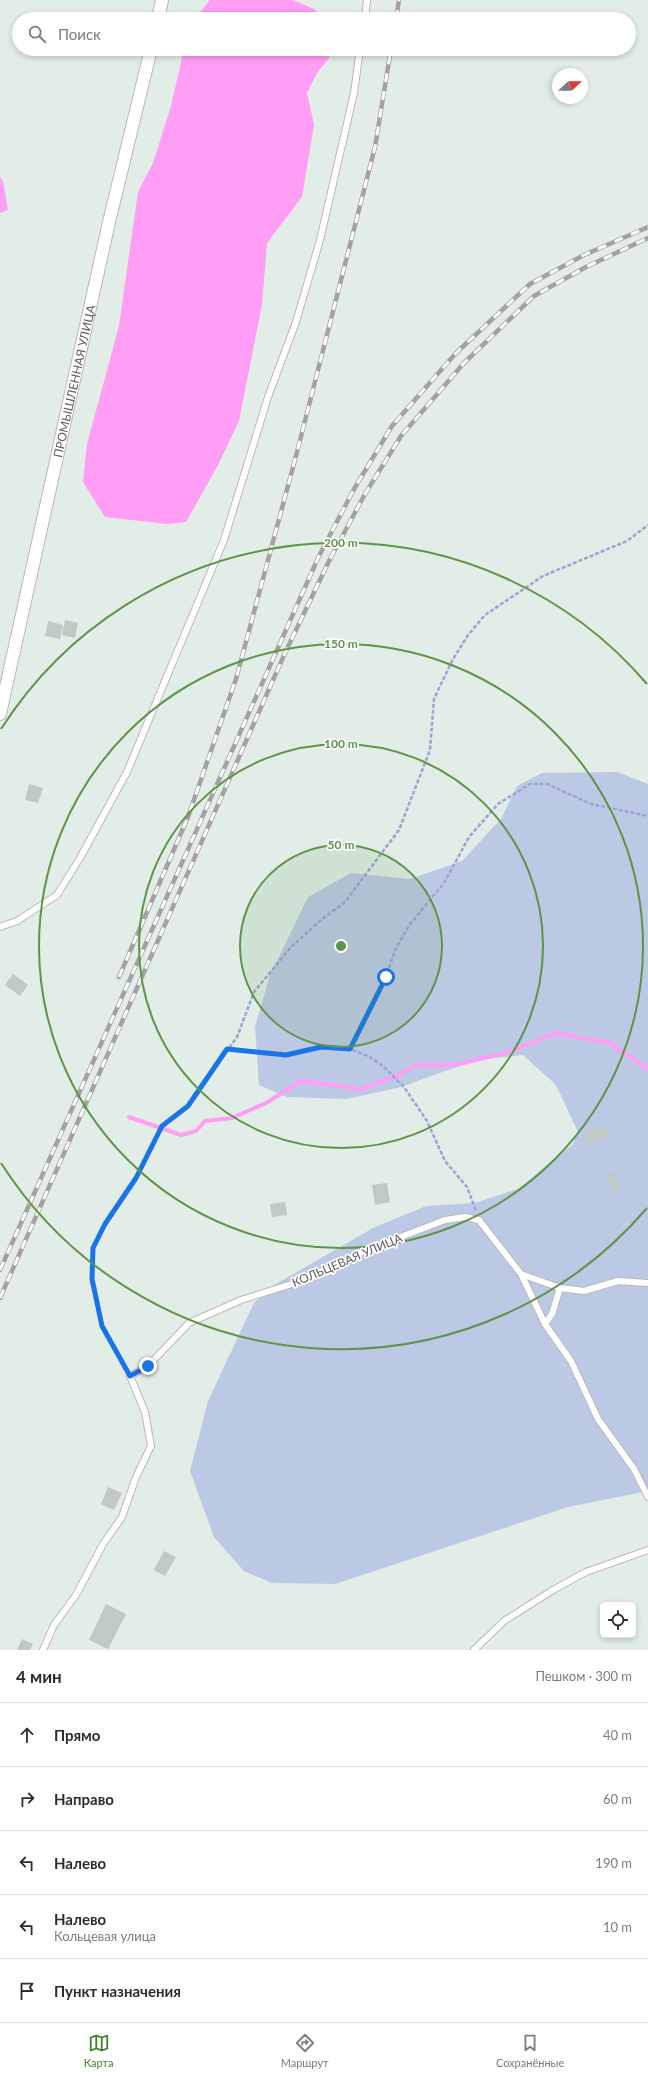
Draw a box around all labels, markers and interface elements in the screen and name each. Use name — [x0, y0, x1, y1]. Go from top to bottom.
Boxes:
search box — [12, 12, 636, 56]
icon: search — [26, 23, 48, 45]
text: Поиск — [58, 25, 101, 43]
north arrow — [552, 68, 588, 104]
street label: ПРОМЫШЛЕННАЯ УЛИЦА — [50, 302, 98, 459]
text: 200 m — [324, 535, 358, 550]
text: 150 m — [324, 636, 358, 651]
text: 100 m — [324, 736, 358, 751]
text: 50 m — [328, 837, 354, 852]
centre of rings — [334, 939, 348, 953]
route start — [377, 968, 395, 986]
street label: КОЛЬЦЕВАЯ УЛИЦА — [290, 1230, 405, 1290]
route end — [139, 1357, 157, 1375]
map controls — [600, 1602, 636, 1638]
button: locate — [600, 1602, 636, 1638]
text: 4 мин — [16, 1666, 62, 1687]
text: Пешком · 300 m — [535, 1668, 632, 1684]
icon: ahead — [16, 1724, 38, 1746]
text: Прямо — [54, 1726, 100, 1744]
text: 40 m — [603, 1727, 632, 1743]
icon: right — [16, 1788, 38, 1810]
text: Направо — [54, 1790, 114, 1808]
text: 60 m — [603, 1791, 632, 1807]
icon: left — [16, 1852, 38, 1874]
text: Налево — [54, 1854, 106, 1872]
text: 190 m — [595, 1855, 632, 1871]
text: Налево — [54, 1910, 106, 1928]
icon: left — [16, 1916, 38, 1938]
text: 10 m — [603, 1919, 632, 1935]
text: Кольцевая улица — [54, 1928, 156, 1944]
icon: arrive — [16, 1980, 38, 2002]
text: Пункт назначения — [54, 1982, 181, 2000]
tab: Карта — [84, 2032, 113, 2069]
tab: Маршрут — [281, 2032, 329, 2069]
tab: Сохранённые — [496, 2032, 564, 2069]

